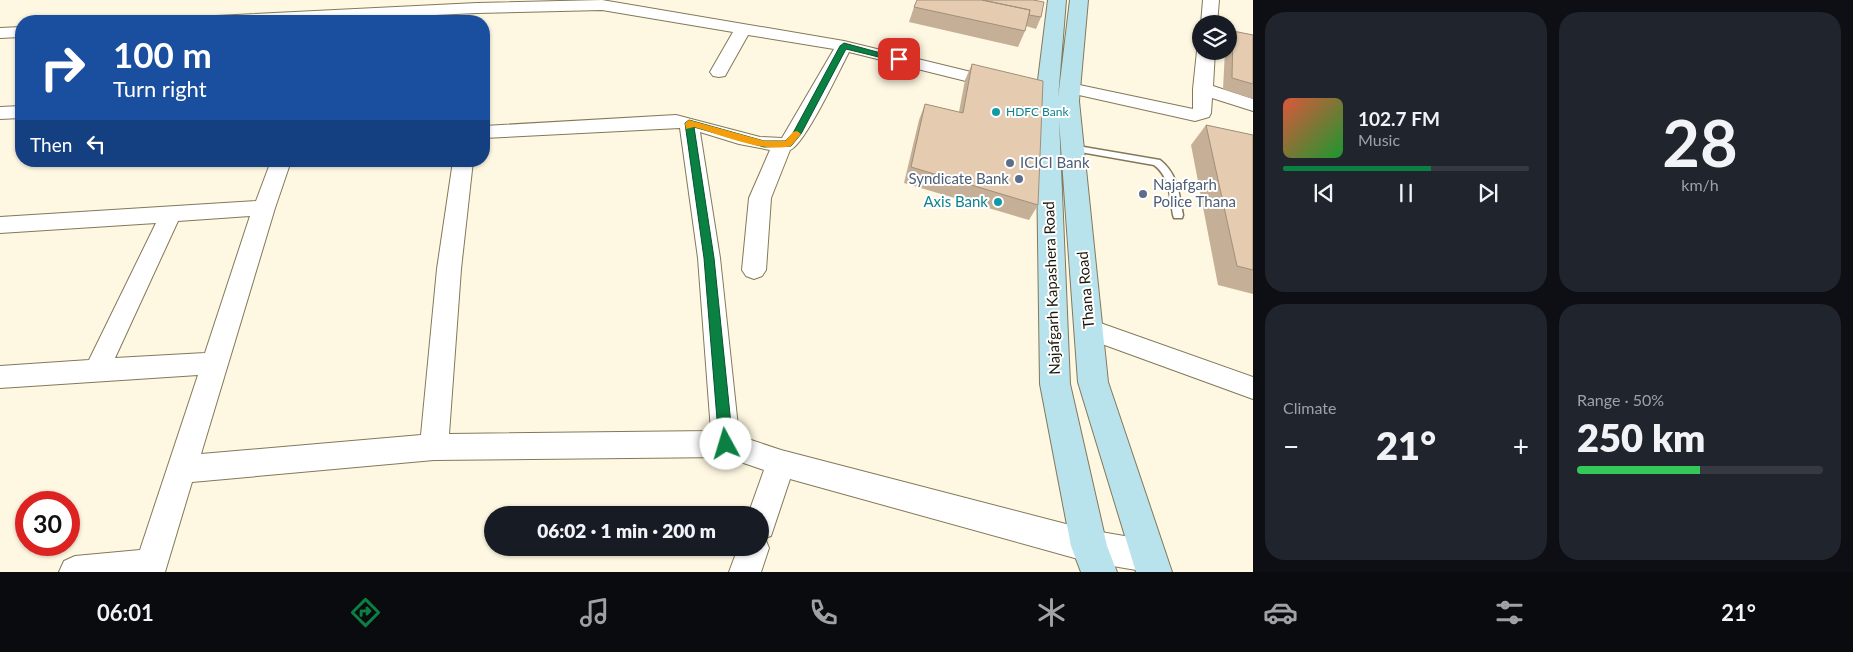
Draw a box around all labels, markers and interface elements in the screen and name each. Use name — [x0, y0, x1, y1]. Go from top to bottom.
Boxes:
map controls — [1192, 15, 1237, 60]
button: layers — [1192, 15, 1237, 60]
text: 100 m — [113, 33, 212, 75]
icon: right — [30, 35, 95, 100]
pin — [878, 38, 920, 80]
icon: arrive — [885, 45, 913, 73]
text: Turn right — [113, 75, 207, 102]
text: 28 — [1662, 103, 1738, 181]
place label: HDFC Bank — [1006, 104, 1069, 119]
marker: HDFC Bank — [990, 106, 1002, 118]
text: 102.7 FM — [1358, 107, 1440, 130]
icon: left — [82, 130, 110, 158]
text: Music — [1358, 130, 1400, 149]
text: Then — [30, 133, 72, 156]
place label: ICICI Bank — [1020, 153, 1090, 171]
marker: ICICI Bank — [1004, 157, 1016, 169]
place label: Syndicate Bank — [909, 169, 1009, 187]
marker: Syndicate Bank — [1013, 173, 1025, 185]
place label: Najafgarh Police Thana — [1153, 175, 1236, 210]
text: km/h — [1681, 175, 1719, 194]
icon: previous — [1310, 179, 1338, 207]
icon: pause — [1392, 179, 1420, 207]
icon: next — [1474, 179, 1502, 207]
marker: Najafgarh Police Thana — [1137, 188, 1149, 200]
place label: Axis Bank — [923, 192, 988, 210]
marker: Axis Bank — [992, 196, 1004, 208]
street label: Najafgarh Kapashera Road — [1039, 201, 1063, 375]
street label: Thana Road — [1073, 251, 1097, 329]
text: Range · 50% — [1577, 390, 1664, 409]
text: Climate — [1283, 398, 1336, 417]
text: 250 km — [1577, 414, 1705, 460]
position arrow — [699, 417, 751, 469]
text: 21° — [1376, 422, 1436, 468]
text: − — [1283, 429, 1299, 463]
text: + — [1513, 429, 1529, 463]
speed limit sign: 30 — [15, 491, 80, 556]
text: 06:02 · 1 min · 200 m — [537, 519, 716, 542]
icon: directions — [348, 595, 383, 630]
icon: music — [577, 595, 612, 630]
icon: phone — [806, 595, 841, 630]
icon: climate — [1034, 595, 1069, 630]
icon: car — [1263, 595, 1298, 630]
icon: filters — [1492, 595, 1527, 630]
text: 06:01 — [97, 599, 154, 626]
text: 21° — [1721, 599, 1756, 626]

